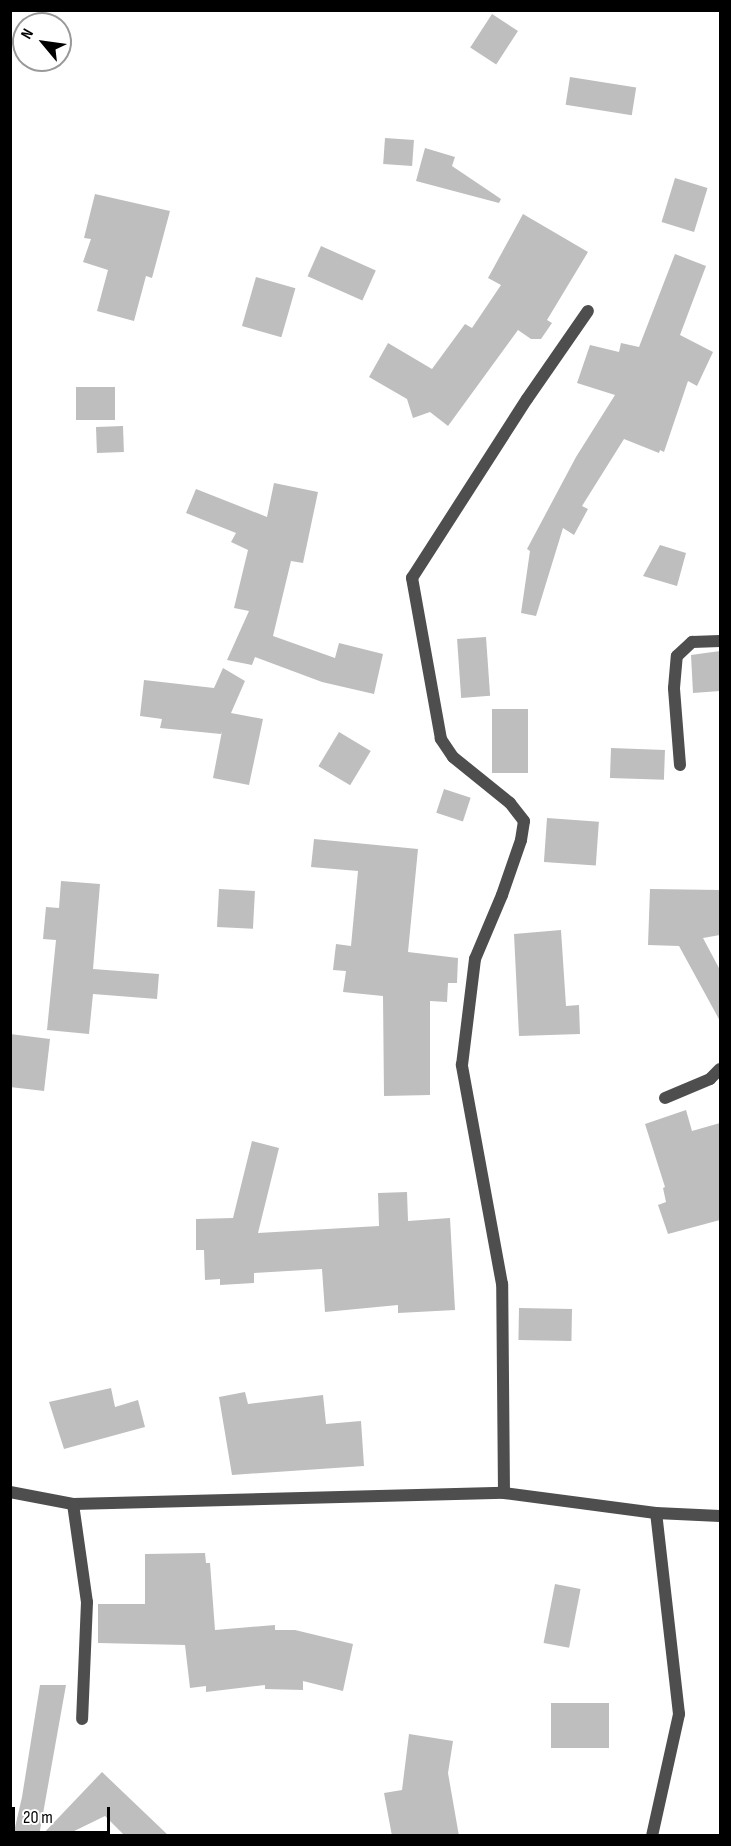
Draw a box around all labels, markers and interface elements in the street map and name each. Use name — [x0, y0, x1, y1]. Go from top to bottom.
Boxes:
north arrow — [12, 12, 72, 72]
text: N — [17, 26, 38, 42]
scale bar — [15, 1795, 112, 1833]
text: 20 m — [23, 1807, 53, 1828]

